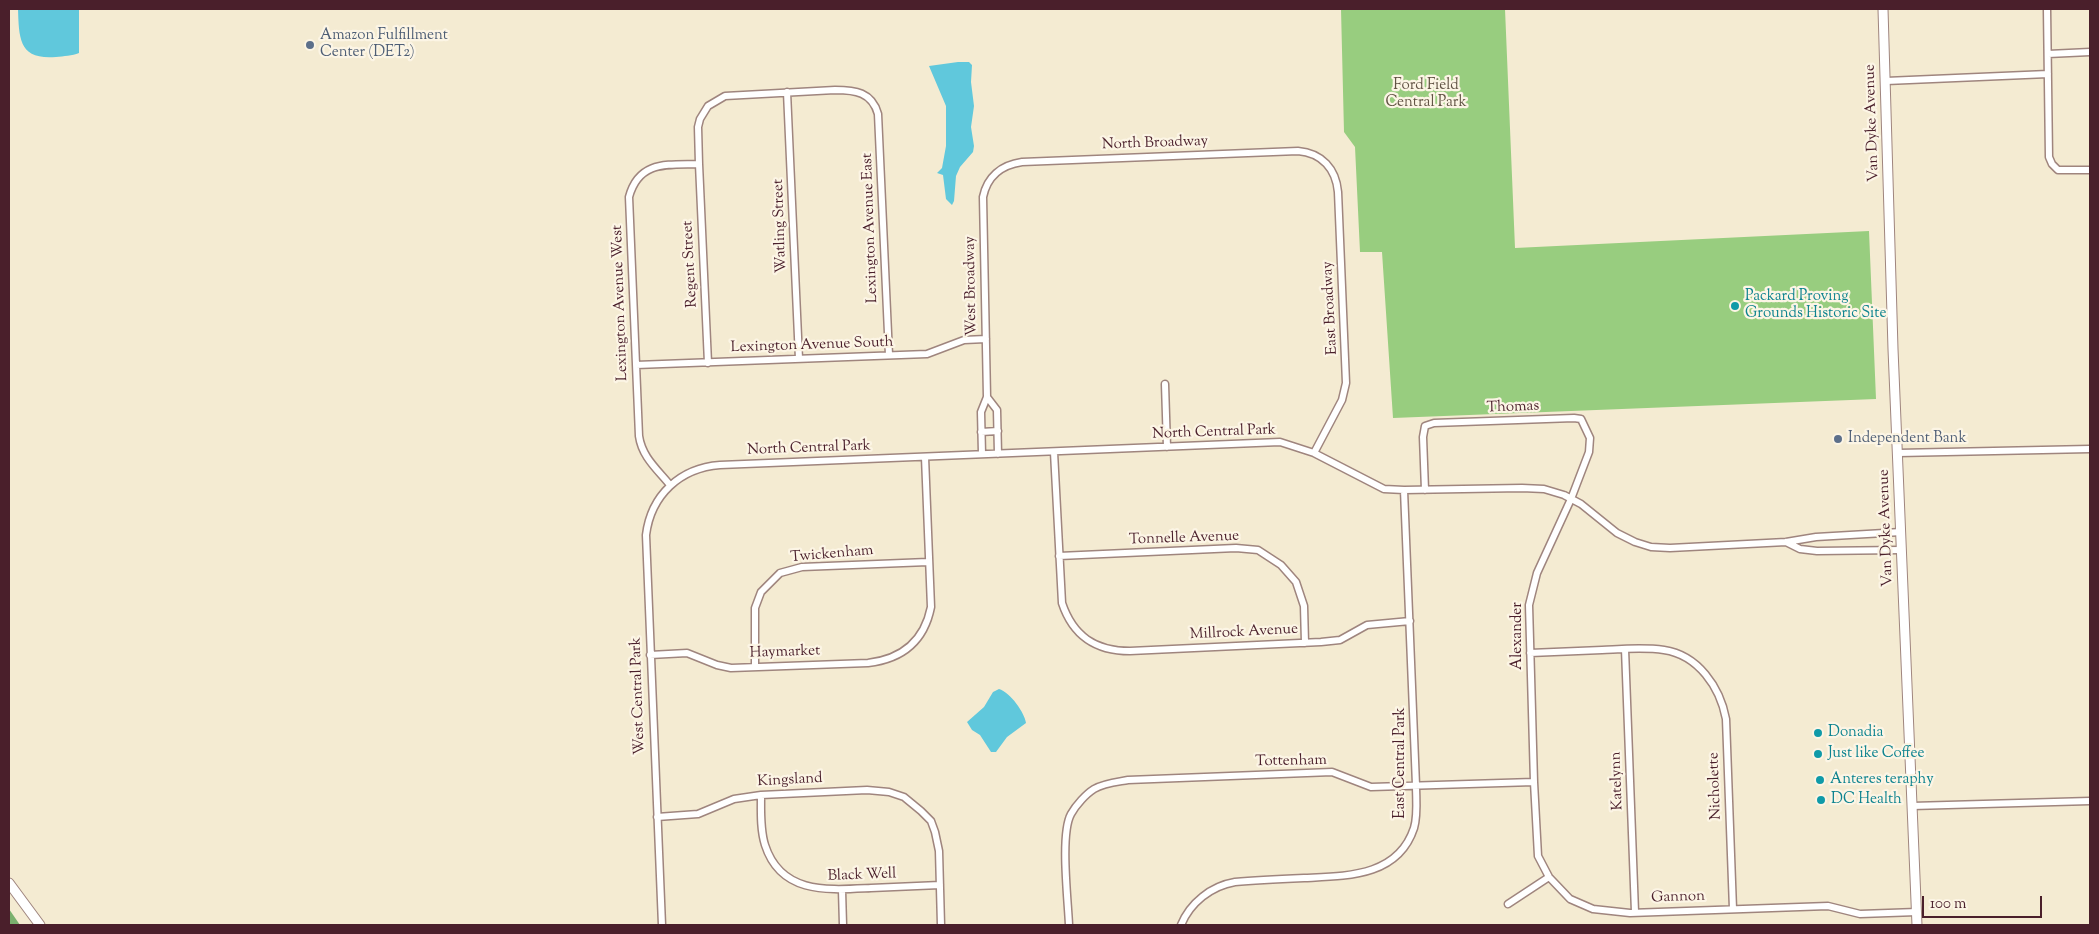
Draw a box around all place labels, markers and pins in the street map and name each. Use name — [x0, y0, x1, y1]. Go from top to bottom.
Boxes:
place label: Amazon Fulfillment Center (DET2) — [320, 27, 448, 62]
marker: Amazon Fulfillment Center (DET2) — [304, 39, 316, 51]
place label: Packard Proving Grounds Historic Site — [1745, 288, 1886, 323]
marker: Packard Proving Grounds Historic Site — [1729, 300, 1741, 312]
place label: Independent Bank — [1848, 430, 1967, 448]
marker: Independent Bank — [1832, 433, 1844, 445]
place label: Donadia — [1828, 724, 1883, 742]
marker: Donadia — [1812, 727, 1824, 739]
place label: Just like Coffee — [1828, 745, 1924, 763]
marker: Just like Coffee — [1812, 748, 1824, 760]
place label: Anteres teraphy — [1830, 771, 1934, 789]
marker: Anteres teraphy — [1814, 774, 1826, 786]
place label: DC Health — [1831, 791, 1902, 809]
marker: DC Health — [1815, 794, 1827, 806]

